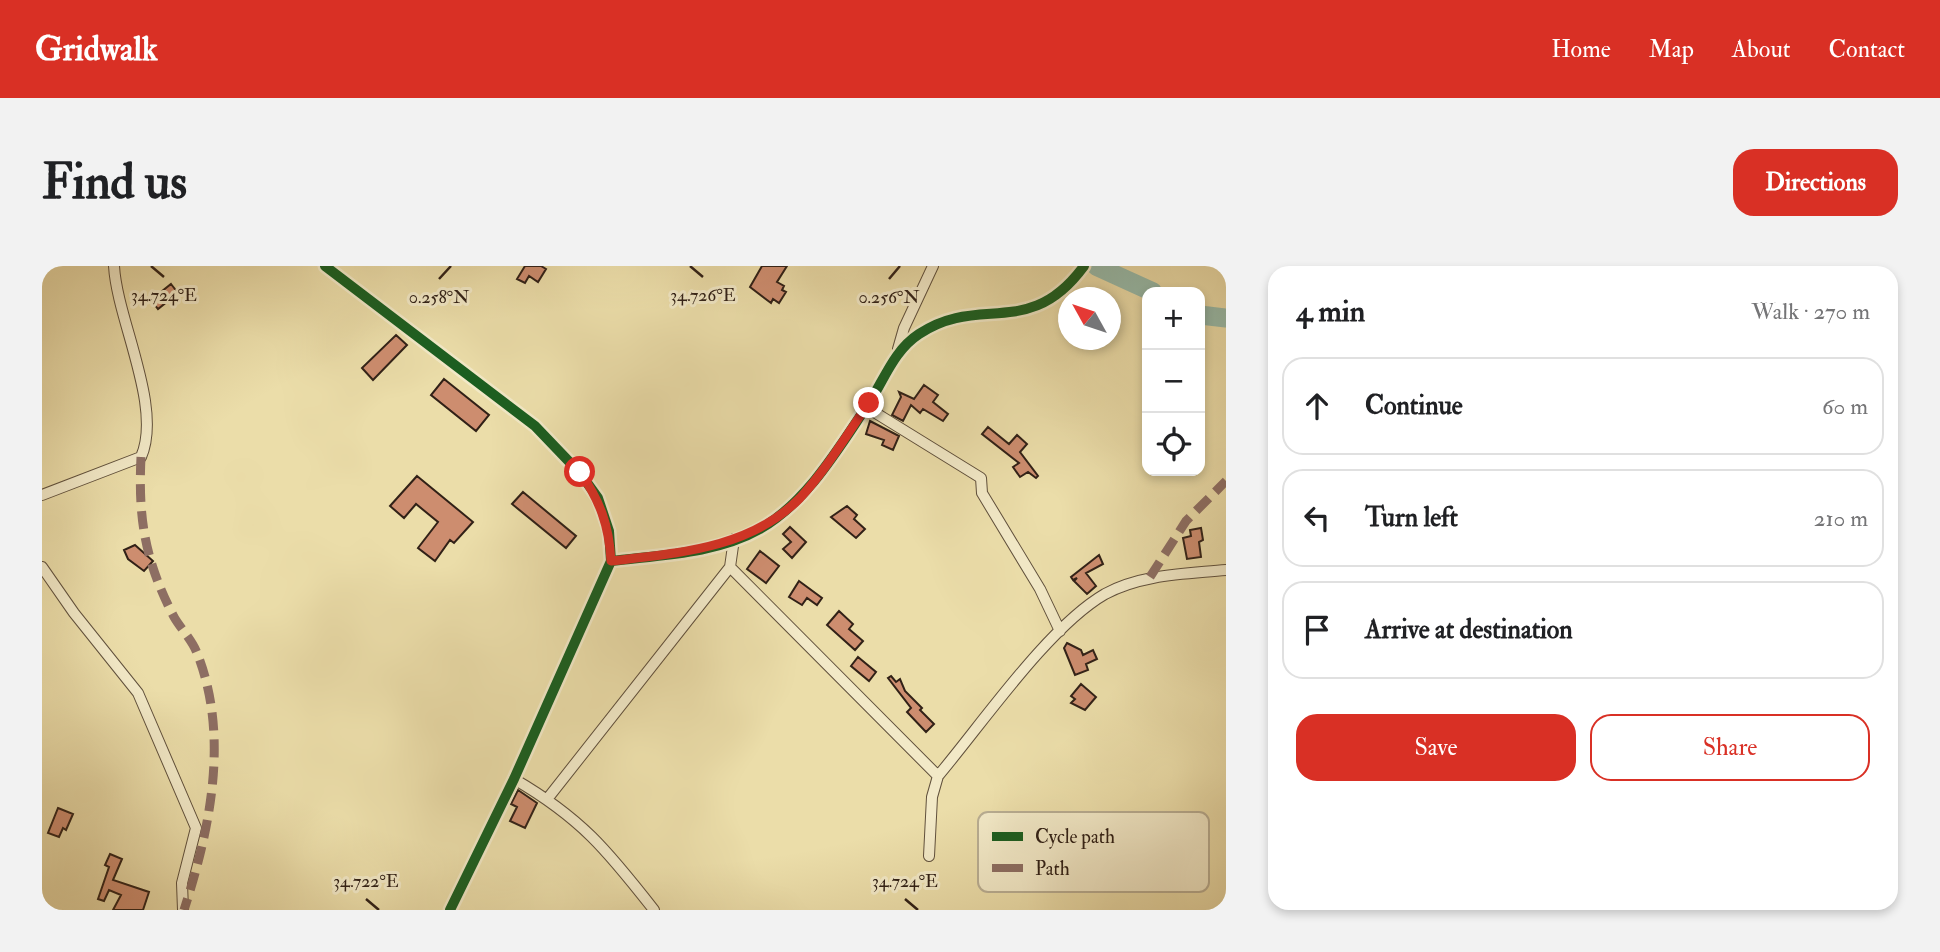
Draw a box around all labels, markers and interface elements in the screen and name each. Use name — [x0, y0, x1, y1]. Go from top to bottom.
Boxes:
text: Gridwalk — [35, 29, 158, 70]
text: Home — [1551, 34, 1611, 65]
text: Map — [1649, 34, 1694, 65]
text: About — [1732, 34, 1791, 65]
text: Contact — [1829, 34, 1905, 65]
button: Directions — [1733, 149, 1898, 216]
text: Find us — [42, 152, 187, 213]
text: 34.724°E — [131, 284, 197, 307]
text: 34.726°E — [670, 284, 736, 307]
text: 0.258°N — [409, 286, 469, 309]
text: 0.256°N — [858, 286, 920, 309]
north arrow — [1058, 287, 1121, 350]
map controls — [1142, 287, 1205, 476]
button: + — [1142, 287, 1205, 350]
text: 4 min — [1296, 293, 1365, 330]
text: Walk · 270 m — [1751, 297, 1870, 326]
button: − — [1142, 350, 1205, 413]
route end — [853, 387, 884, 418]
icon: ahead — [1298, 387, 1336, 425]
text: Continue — [1365, 390, 1463, 422]
text: 60 m — [1822, 392, 1868, 421]
button: locate — [1142, 413, 1205, 476]
route start — [564, 456, 595, 487]
icon: left — [1298, 499, 1336, 537]
text: Turn left — [1365, 502, 1458, 534]
text: 210 m — [1814, 504, 1868, 533]
icon: arrive — [1298, 611, 1336, 649]
text: Arrive at destination — [1365, 614, 1573, 646]
button: Save — [1296, 714, 1576, 781]
button: Share — [1590, 714, 1870, 781]
legend — [978, 812, 1209, 892]
text: Cycle path — [1035, 825, 1115, 850]
text: Path — [1035, 857, 1070, 881]
text: 34.722°E — [333, 870, 399, 893]
text: 34.724°E — [872, 870, 938, 893]

